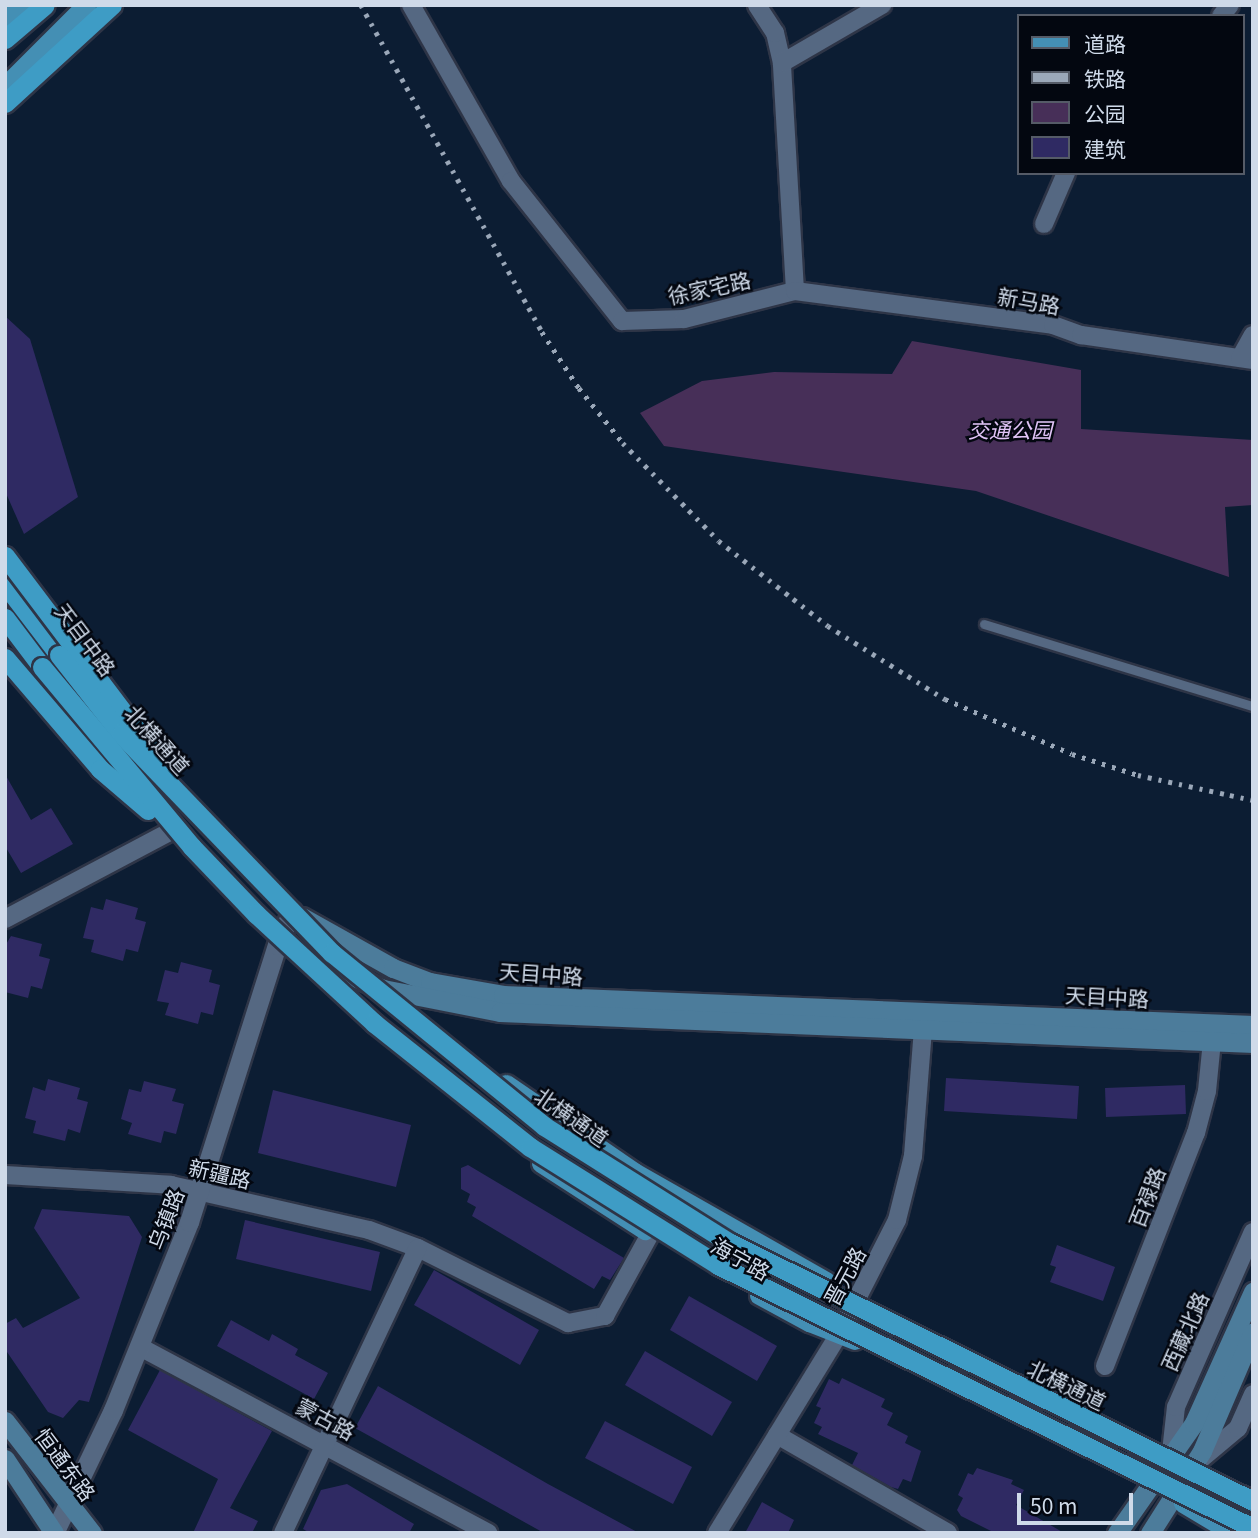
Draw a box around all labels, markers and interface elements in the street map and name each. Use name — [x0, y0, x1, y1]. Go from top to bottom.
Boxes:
legend — [1016, 14, 1244, 175]
text: 道路 — [1084, 28, 1126, 58]
text: 铁路 — [1084, 63, 1126, 93]
text: 公园 — [1084, 98, 1126, 128]
text: 建筑 — [1084, 133, 1126, 163]
street label: 徐家宅路 — [665, 266, 753, 308]
street label: 新马路 — [996, 282, 1062, 318]
park label: 交通公园 — [968, 416, 1052, 442]
street label: 天目中路 — [51, 598, 121, 680]
street label: 北横通道 — [121, 699, 195, 779]
street label: 天目中路 — [498, 958, 584, 988]
street label: 天目中路 — [1064, 981, 1150, 1011]
street label: 北横通道 — [530, 1082, 614, 1150]
street label: 新疆路 — [186, 1154, 254, 1192]
street label: 百禄路 — [1123, 1163, 1169, 1231]
street label: 乌镇路 — [142, 1185, 188, 1253]
street label: 海宁路 — [707, 1232, 775, 1284]
street label: 晋元路 — [818, 1242, 870, 1310]
street label: 西藏北路 — [1155, 1288, 1213, 1374]
street label: 北横通道 — [1024, 1354, 1110, 1414]
street label: 蒙古路 — [292, 1392, 360, 1444]
street label: 恒通东路 — [31, 1423, 101, 1505]
scale bar — [1020, 1478, 1136, 1522]
text: 50 m — [1030, 1490, 1077, 1520]

